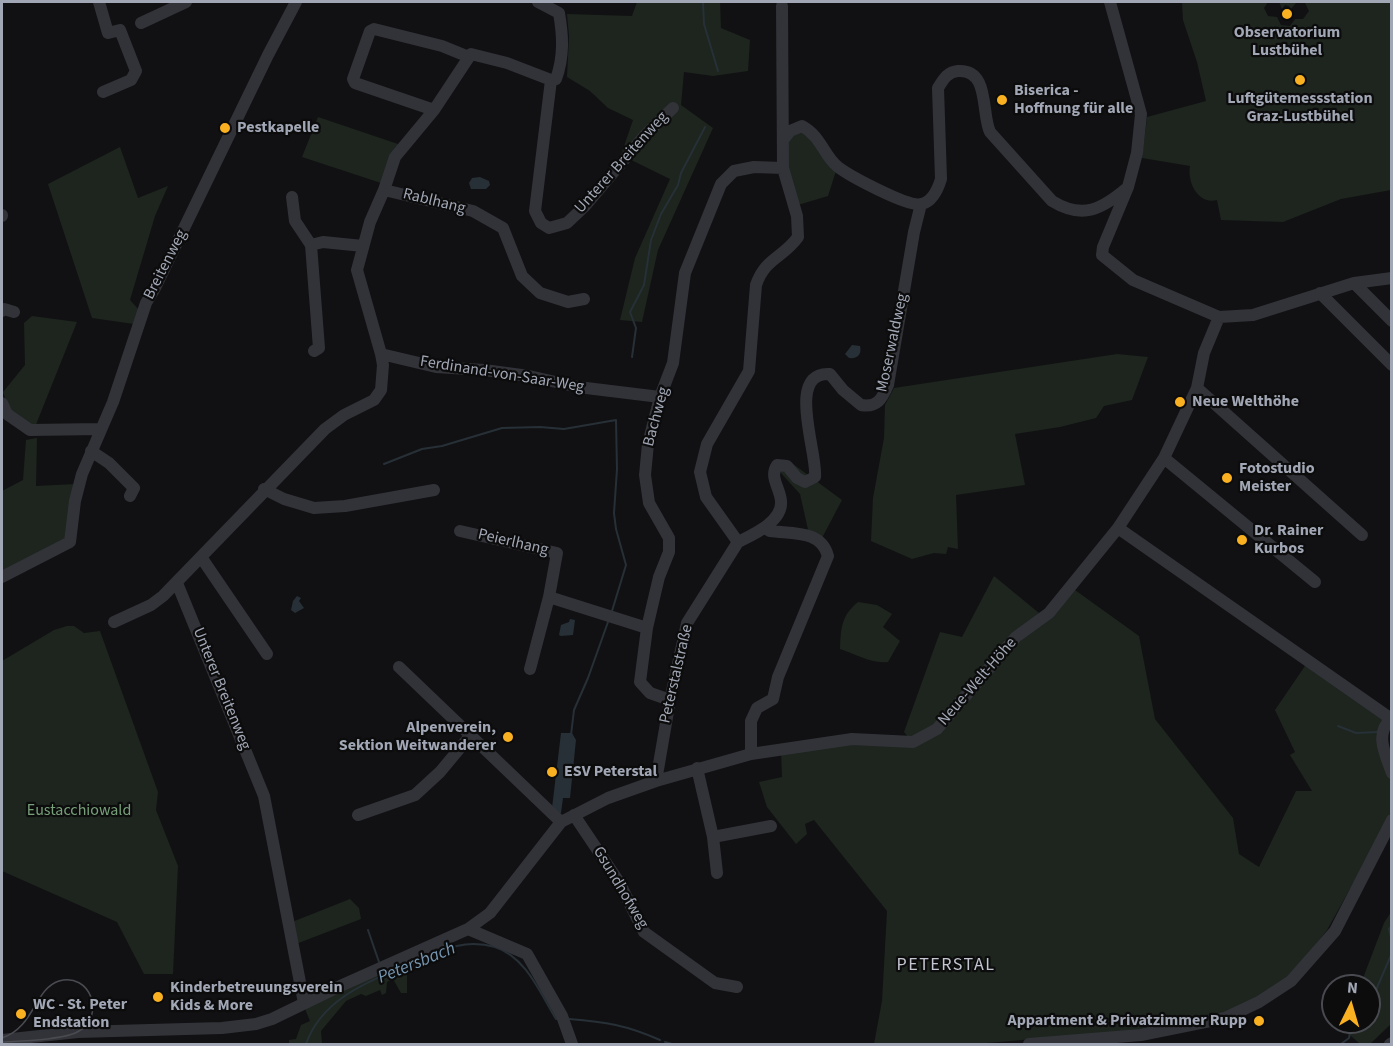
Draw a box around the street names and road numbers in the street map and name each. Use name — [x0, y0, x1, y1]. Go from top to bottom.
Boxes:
street label: Unterer Breitenweg — [571, 108, 673, 218]
street label: Rablhang — [401, 185, 467, 219]
street label: Breitenweg — [140, 227, 192, 303]
street label: Moserwaldweg — [873, 292, 913, 394]
street label: Ferdinand-von-Saar-Weg — [419, 353, 585, 397]
street label: Bachweg — [640, 385, 674, 449]
street label: Peierlhang — [476, 526, 550, 560]
street label: Peterstalstraße — [656, 623, 698, 725]
street label: Unterer Breitenweg — [188, 625, 254, 753]
street label: Neue-Welt-Höhe — [935, 634, 1021, 730]
street label: Gsundhofweg — [588, 844, 652, 932]

